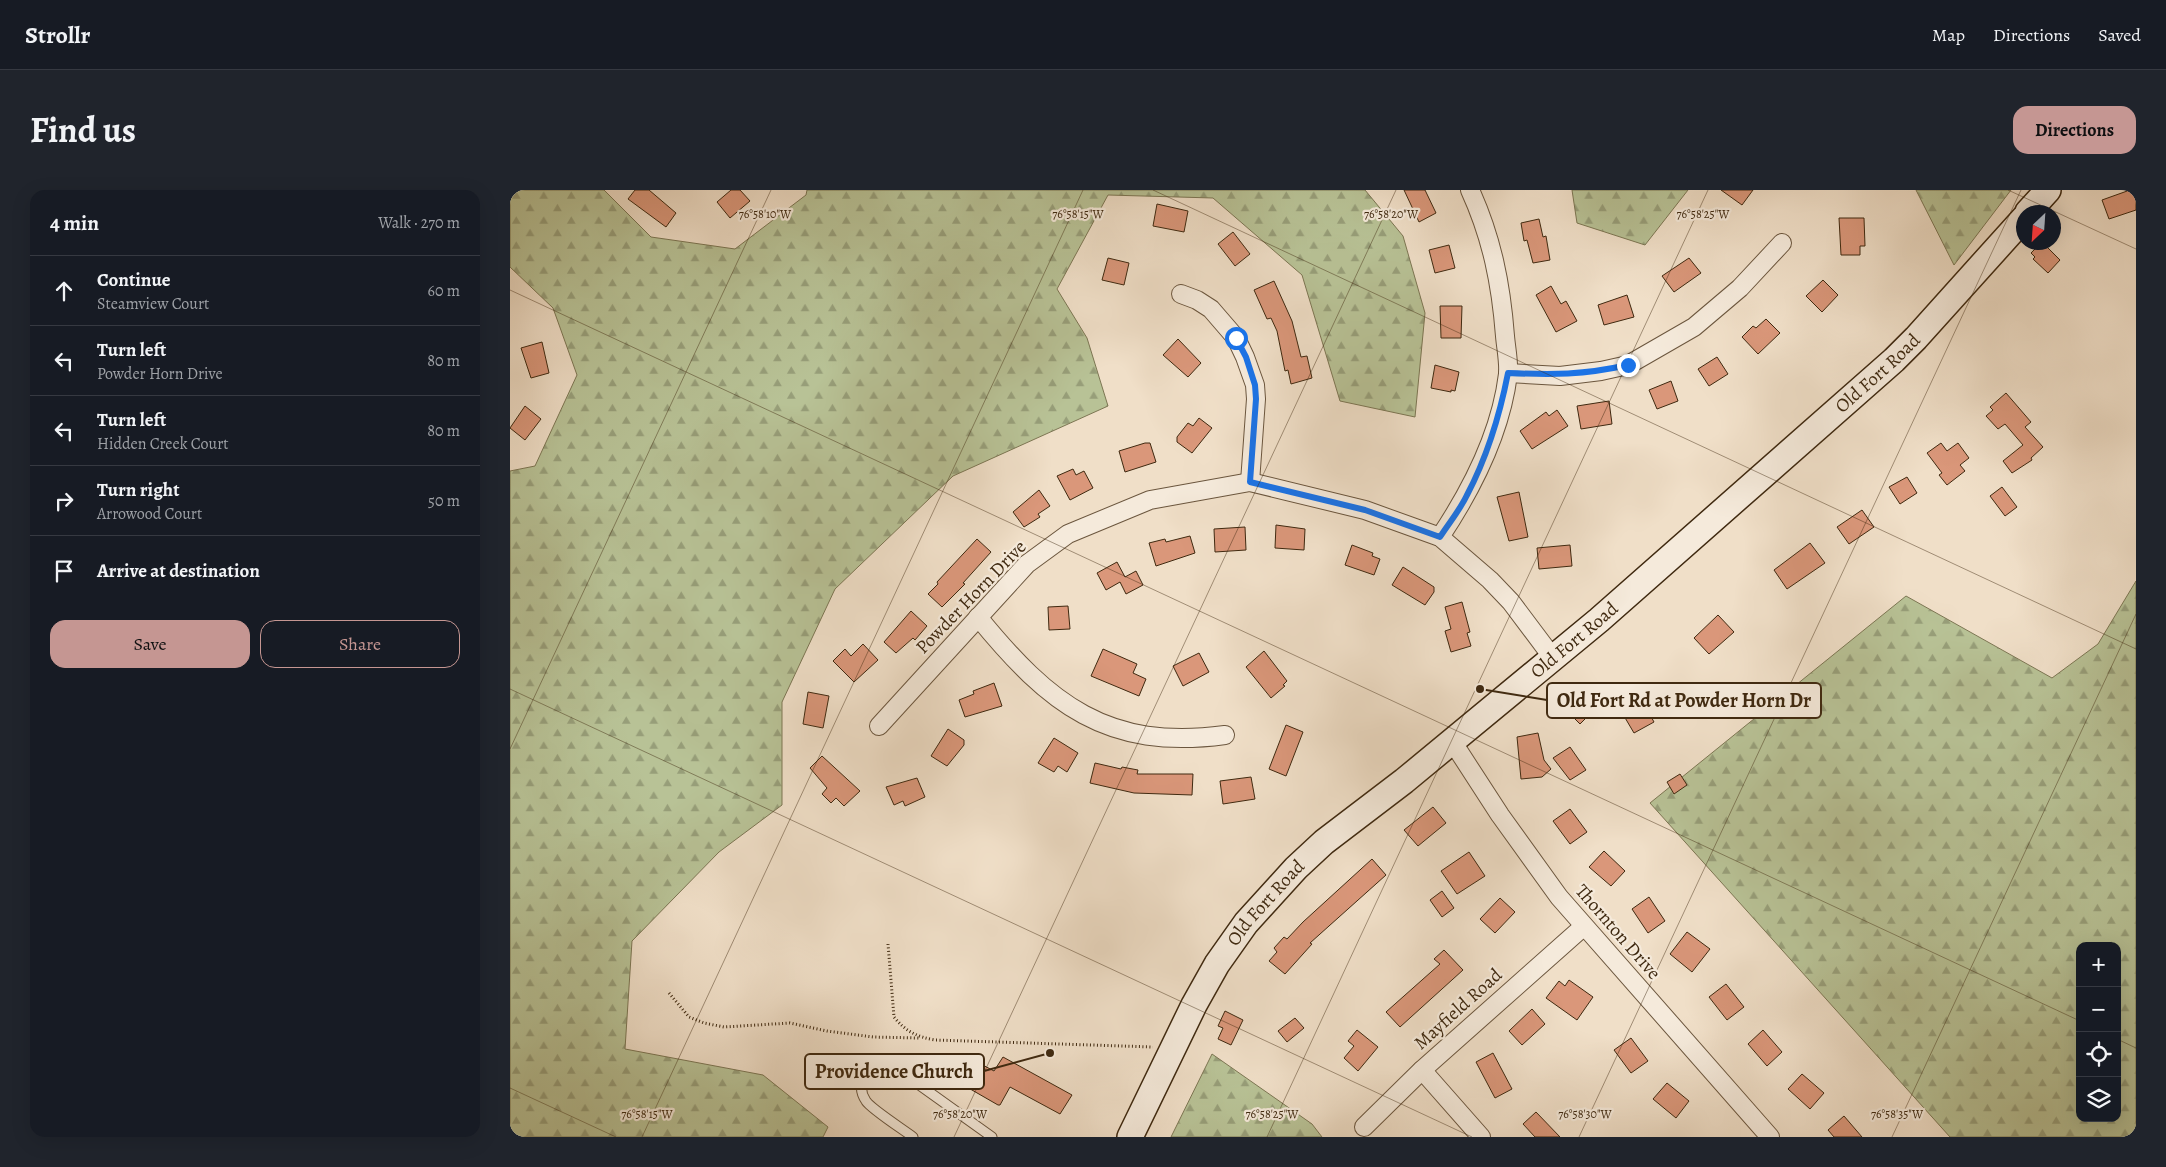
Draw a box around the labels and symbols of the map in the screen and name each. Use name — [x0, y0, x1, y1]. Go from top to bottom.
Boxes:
north arrow — [2016, 205, 2061, 250]
text: 76°58'10"W — [739, 206, 792, 222]
text: 76°58'15"W — [1052, 206, 1104, 222]
text: 76°58'20"W — [1364, 206, 1419, 222]
text: 76°58'25"W — [1677, 206, 1730, 222]
route start — [1225, 327, 1248, 350]
street label: Old Fort Road — [1829, 327, 1927, 419]
route end — [1617, 354, 1640, 377]
street label: Powder Horn Drive — [910, 534, 1032, 660]
street label: Old Fort Road — [1525, 595, 1624, 684]
callout: Old Fort Rd at Powder Horn Dr — [1547, 683, 1821, 718]
text: Old Fort Rd at Powder Horn Dr — [1557, 687, 1811, 714]
street label: Old Fort Road — [1221, 853, 1311, 951]
street label: Thornton Drive — [1569, 879, 1667, 985]
street label: Mayfield Road — [1408, 962, 1508, 1056]
callout: Providence Church — [805, 1054, 984, 1089]
text: Providence Church — [815, 1058, 973, 1085]
text: 76°58'15"W — [621, 1106, 673, 1122]
text: 76°58'20"W — [933, 1106, 988, 1122]
text: 76°58'25"W — [1246, 1106, 1299, 1122]
text: 76°58'30"W — [1558, 1106, 1613, 1122]
text: 76°58'35"W — [1871, 1106, 1924, 1122]

